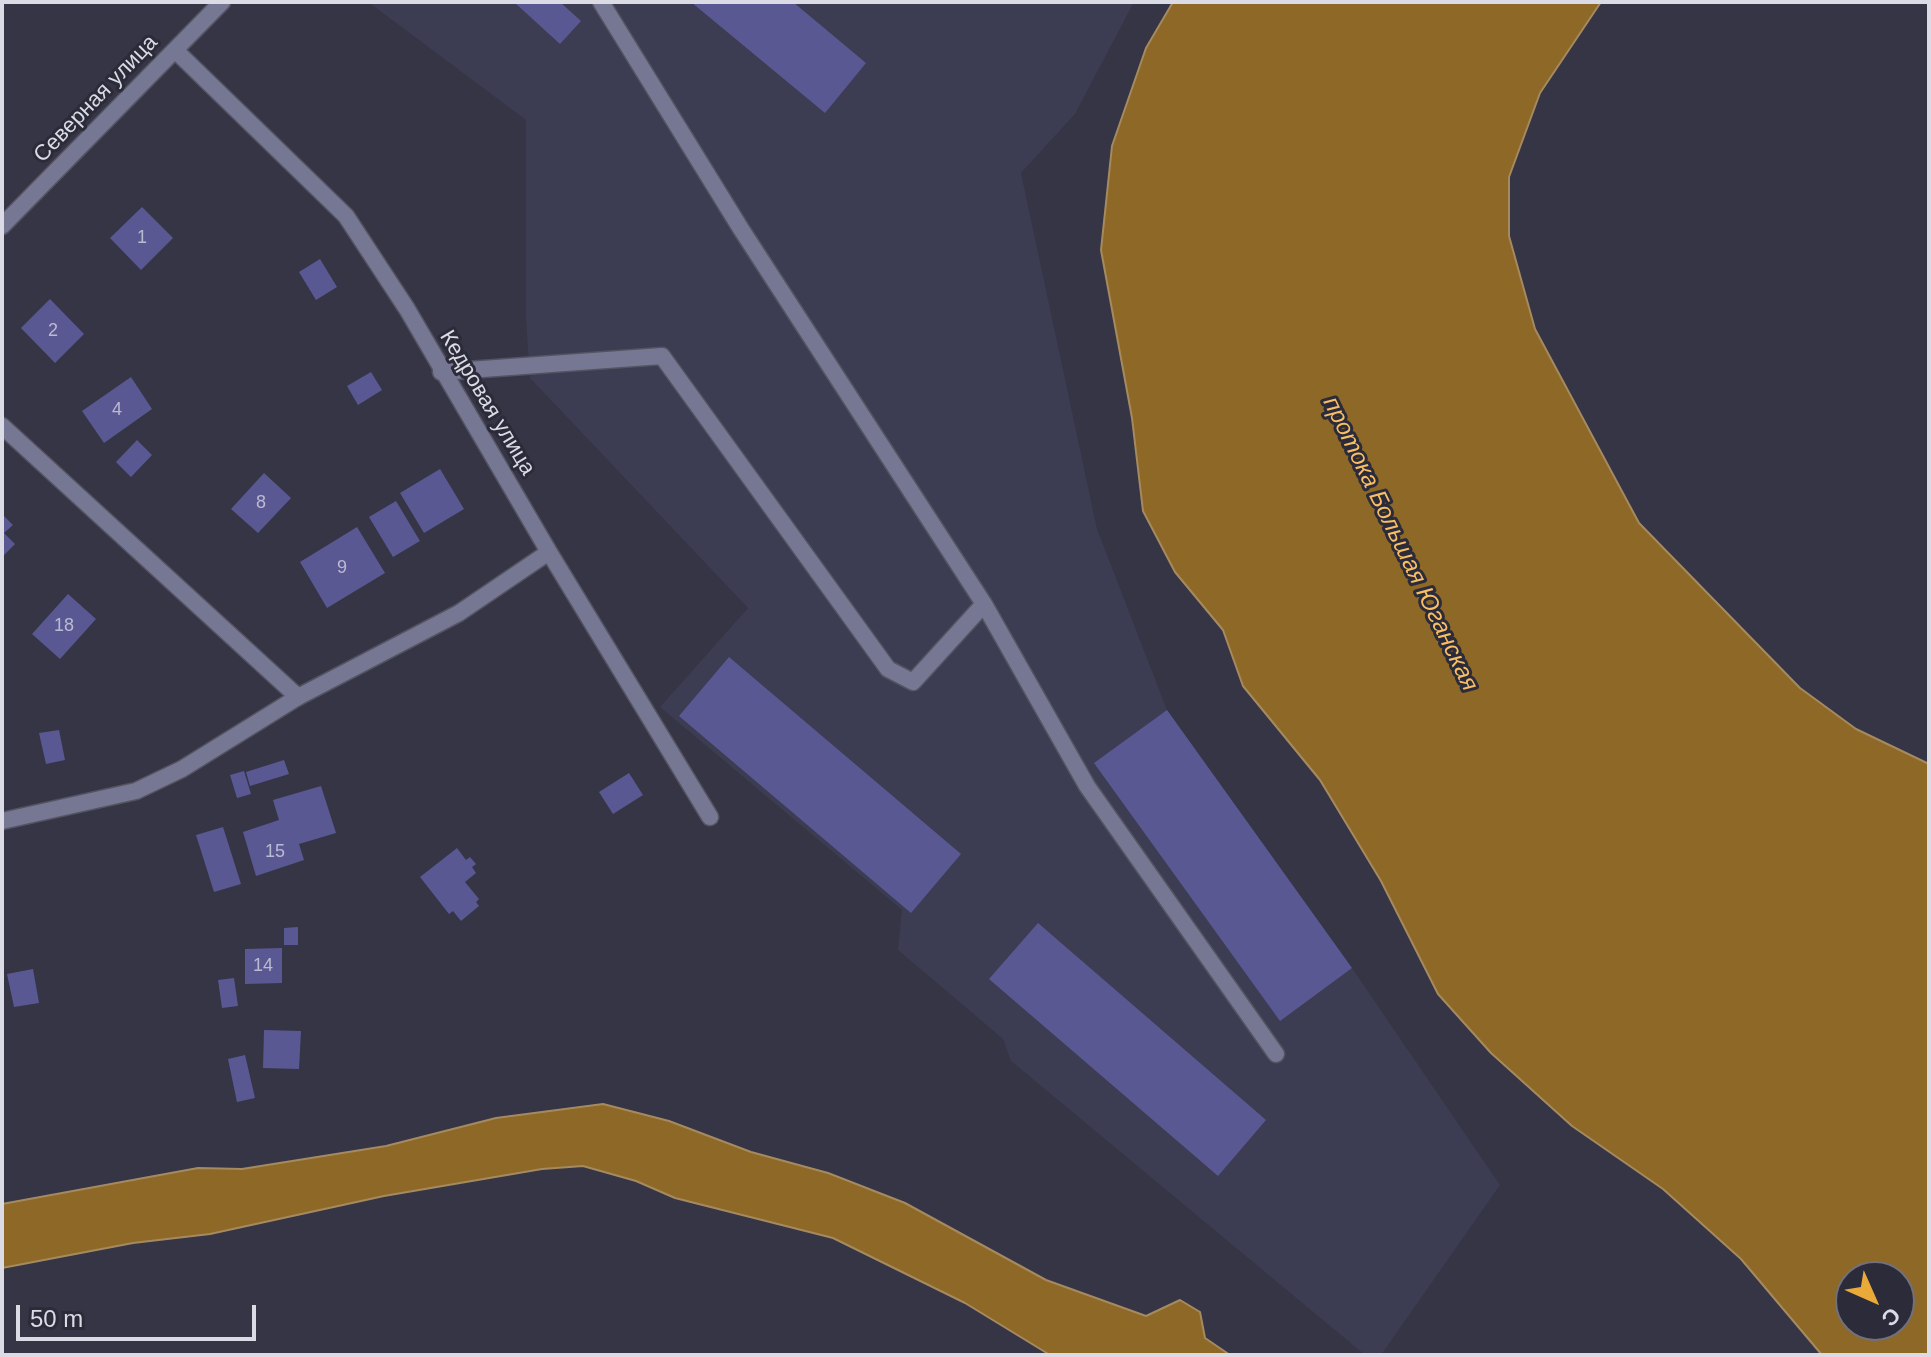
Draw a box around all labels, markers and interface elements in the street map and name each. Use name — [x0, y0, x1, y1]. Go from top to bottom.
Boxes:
street label: Северная улица — [29, 30, 163, 168]
house number: 1 — [137, 227, 147, 249]
house number: 2 — [48, 320, 58, 342]
street label: Кедровая улица — [433, 326, 541, 480]
water label: протока Большая Юганская — [1316, 392, 1484, 696]
house number: 4 — [112, 399, 122, 421]
house number: 8 — [256, 492, 266, 514]
house number: 9 — [337, 557, 347, 579]
house number: 18 — [54, 615, 74, 637]
house number: 15 — [265, 841, 285, 863]
house number: 14 — [253, 955, 273, 977]
north arrow — [1835, 1261, 1915, 1341]
scale bar — [20, 1289, 260, 1339]
text: С — [1876, 1302, 1905, 1331]
text: 50 m — [30, 1305, 83, 1332]

